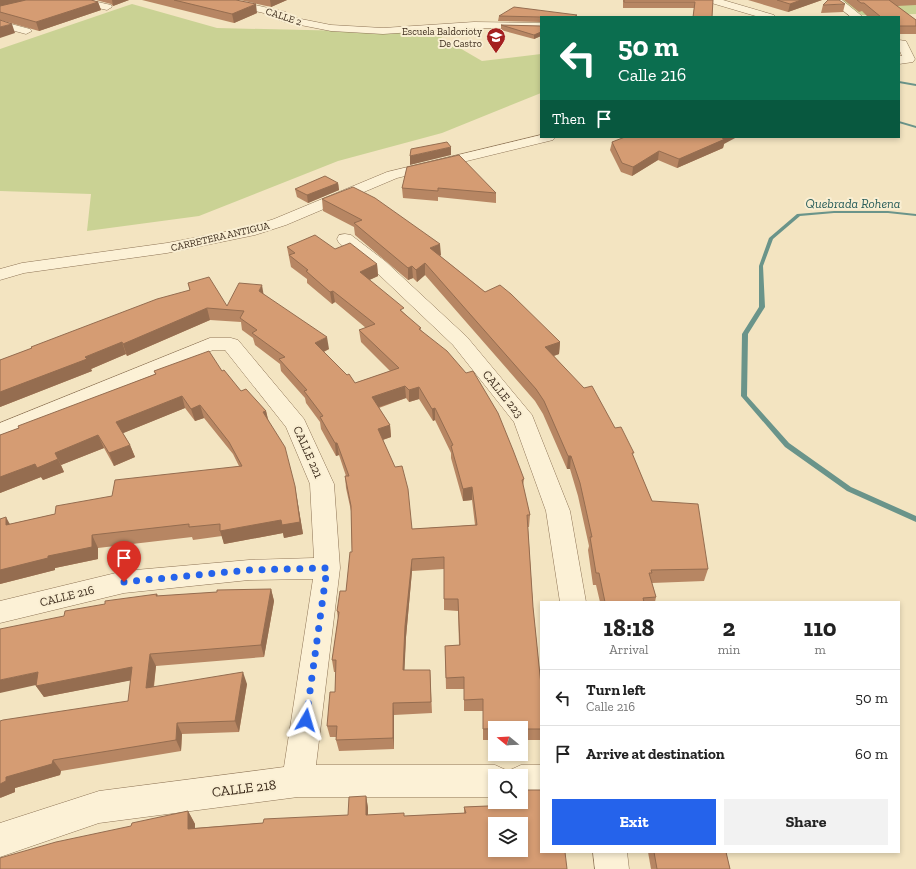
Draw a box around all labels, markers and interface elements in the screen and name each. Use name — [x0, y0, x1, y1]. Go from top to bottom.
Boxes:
street label: CALLE 2 — [264, 6, 303, 28]
place label: Escuela Baldorioty De Castro — [402, 26, 483, 50]
school or university icon: Escuela Baldorioty De Castro — [485, 26, 507, 54]
text: 50 m — [618, 30, 679, 63]
icon: left — [552, 32, 604, 84]
text: Calle 216 — [618, 64, 686, 86]
icon: arrive — [593, 108, 615, 130]
text: Then — [552, 110, 585, 128]
water label: Quebrada Rohena — [806, 196, 900, 211]
street label: CARRETERA ANTIGUA — [170, 220, 271, 254]
street label: CALLE 223 — [480, 368, 526, 421]
street label: CALLE 221 — [290, 424, 326, 480]
pin — [107, 541, 141, 582]
icon: arrive — [113, 547, 135, 569]
street label: CALLE 216 — [38, 582, 96, 610]
text: 18:18 — [603, 613, 655, 642]
text: 2 — [723, 613, 735, 642]
text: 110 — [803, 613, 837, 642]
text: Arrival — [609, 642, 649, 657]
text: min — [718, 642, 740, 657]
text: m — [814, 642, 826, 657]
text: Turn left — [586, 681, 646, 699]
icon: left — [552, 687, 574, 709]
text: 50 m — [855, 689, 888, 707]
position arrow — [285, 699, 327, 741]
text: Calle 216 — [586, 699, 635, 714]
north arrow — [488, 721, 528, 761]
map controls — [488, 721, 528, 857]
icon: arrive — [552, 743, 574, 765]
text: Arrive at destination — [586, 745, 725, 763]
text: 60 m — [855, 745, 888, 763]
button: search — [488, 769, 528, 809]
street label: CALLE 218 — [211, 776, 277, 801]
button: Exit — [552, 799, 716, 845]
button: Share — [724, 799, 888, 845]
button: layers — [488, 817, 528, 857]

